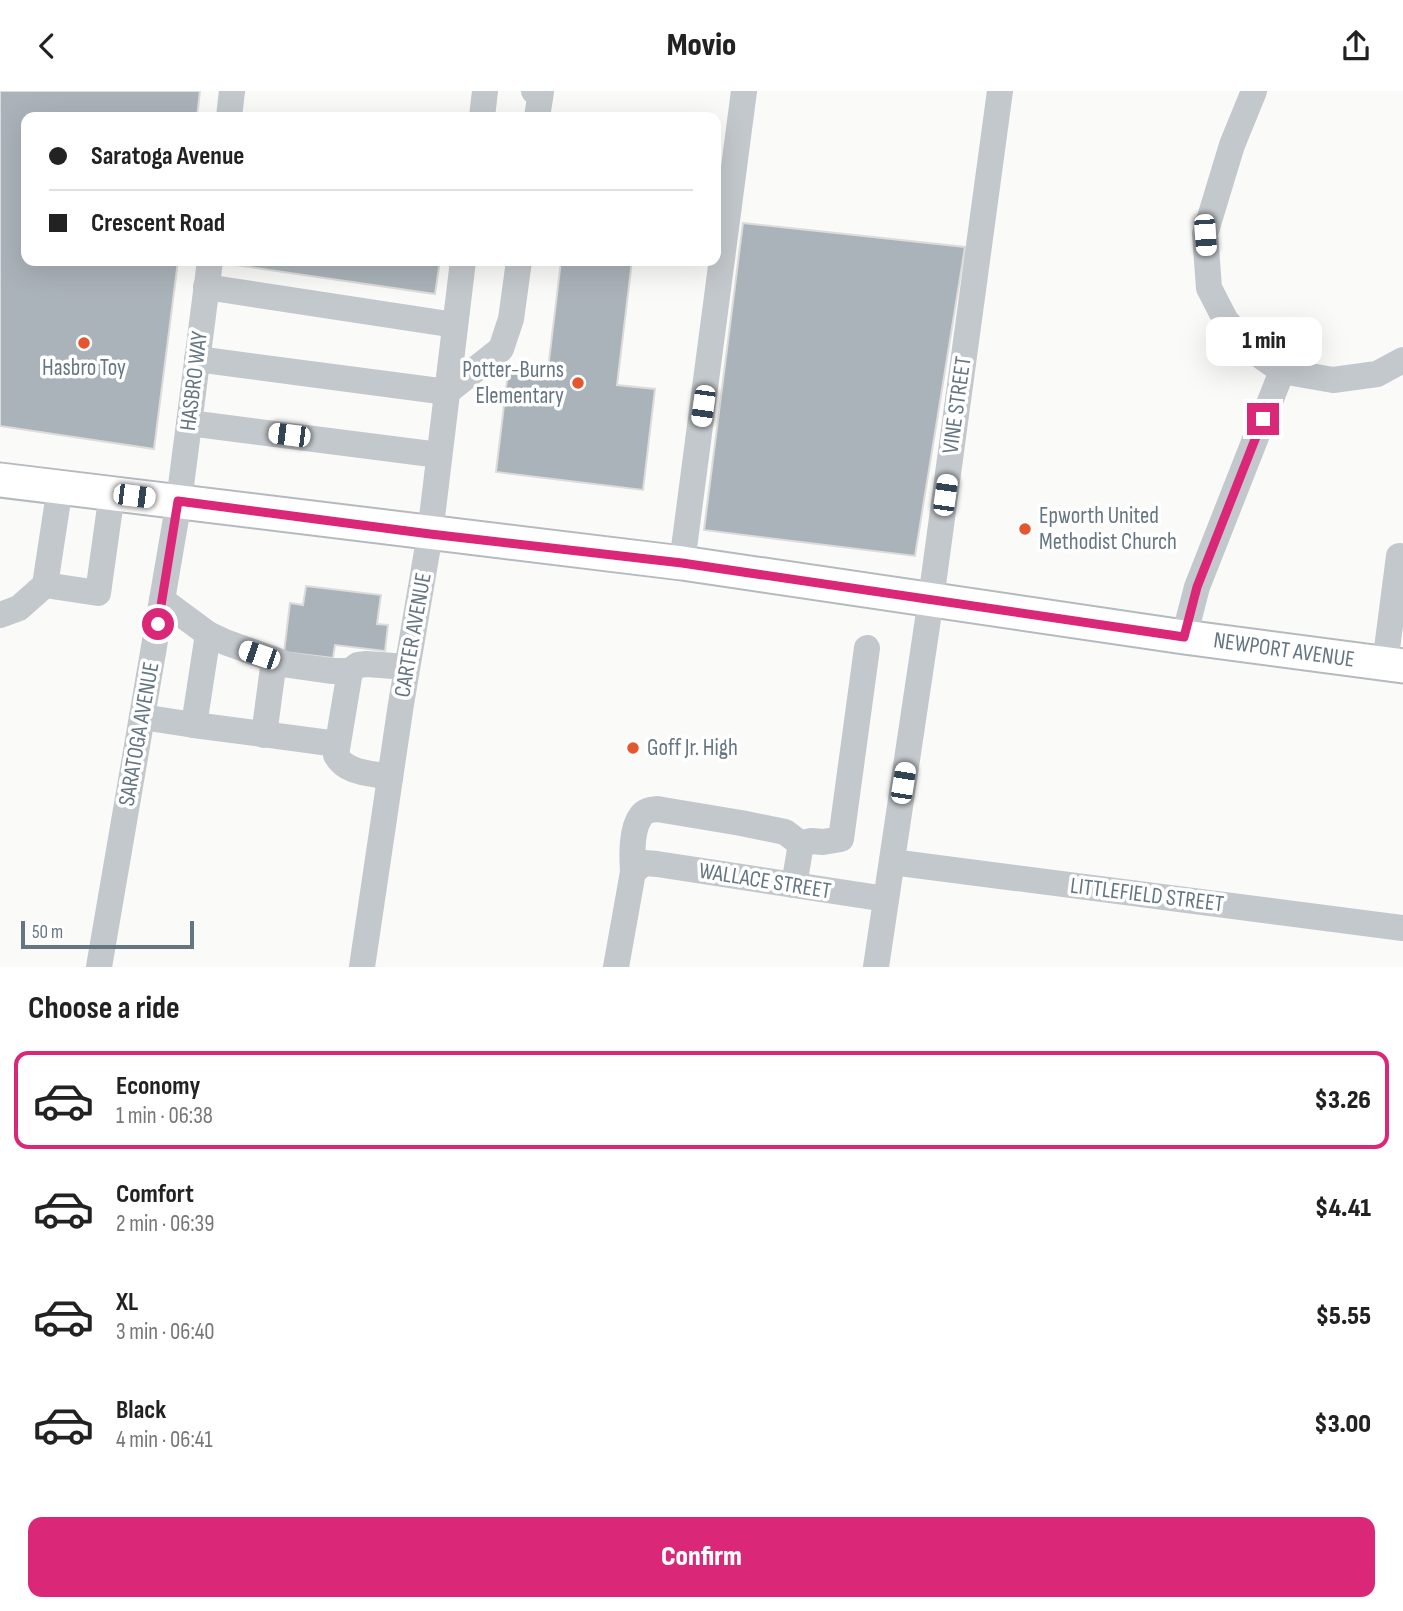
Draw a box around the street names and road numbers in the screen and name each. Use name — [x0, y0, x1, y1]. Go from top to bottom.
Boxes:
street label: HASBRO WAY — [174, 329, 214, 432]
street label: VINE STREET — [936, 355, 978, 455]
street label: CARTER AVENUE — [388, 571, 438, 699]
street label: NEWPORT AVENUE — [1212, 626, 1356, 674]
street label: SARATOGA AVENUE — [113, 660, 165, 808]
street label: WALLACE STREET — [697, 857, 833, 905]
street label: LITTLEFIELD STREET — [1069, 872, 1225, 918]

